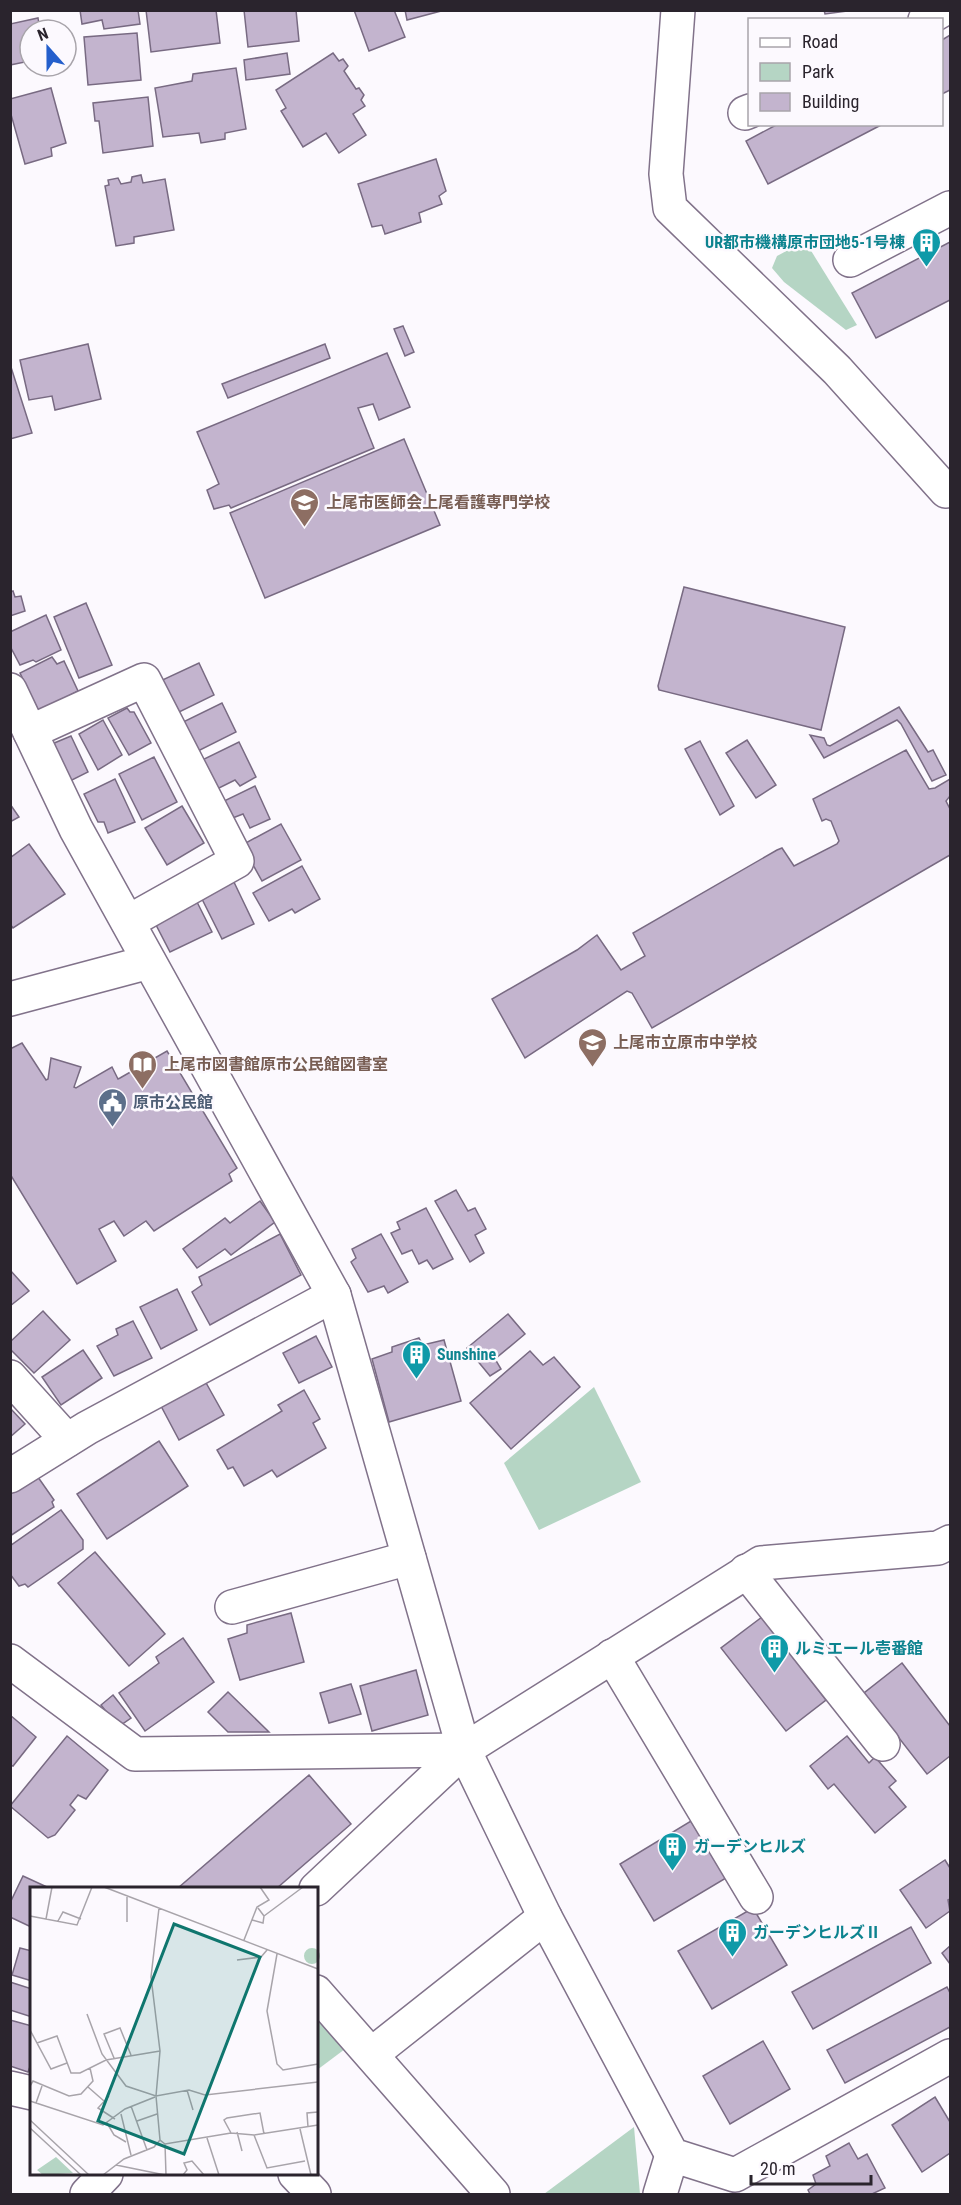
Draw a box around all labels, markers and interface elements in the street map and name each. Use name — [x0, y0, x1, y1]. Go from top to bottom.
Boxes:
north arrow — [18, 18, 78, 78]
legend — [748, 18, 943, 126]
text: N — [35, 24, 51, 45]
text: Road — [802, 31, 838, 52]
text: Park — [802, 61, 834, 82]
text: Building — [802, 91, 859, 112]
building icon: UR都市機構原市団地5-1号棟 — [910, 226, 942, 268]
place label: UR都市機構原市団地5-1号棟 — [705, 233, 905, 252]
school or university icon: 上尾市医師会上尾看護専門学校 — [289, 486, 321, 528]
place label: 上尾市医師会上尾看護専門学校 — [326, 493, 550, 512]
school or university icon: 上尾市立原市中学校 — [576, 1026, 608, 1068]
place label: 上尾市立原市中学校 — [613, 1033, 757, 1052]
library icon: 上尾市図書館原市公民館図書室 — [127, 1048, 159, 1090]
place label: 上尾市図書館原市公民館図書室 — [164, 1055, 388, 1074]
public building icon: 原市公民館 — [96, 1086, 128, 1128]
place label: 原市公民館 — [133, 1093, 213, 1112]
building icon: Sunshine — [400, 1338, 432, 1380]
place label: Sunshine — [437, 1345, 496, 1364]
building icon: ルミエール壱番館 — [758, 1632, 790, 1674]
place label: ルミエール壱番館 — [795, 1639, 923, 1658]
building icon: ガーデンヒルズ — [657, 1830, 689, 1872]
place label: ガーデンヒルズ — [694, 1837, 806, 1856]
inset map — [30, 1887, 318, 2175]
building icon: ガーデンヒルズⅡ — [716, 1916, 748, 1958]
place label: ガーデンヒルズⅡ — [753, 1923, 881, 1942]
scale bar — [751, 2148, 871, 2186]
text: 20 m — [760, 2158, 795, 2179]

